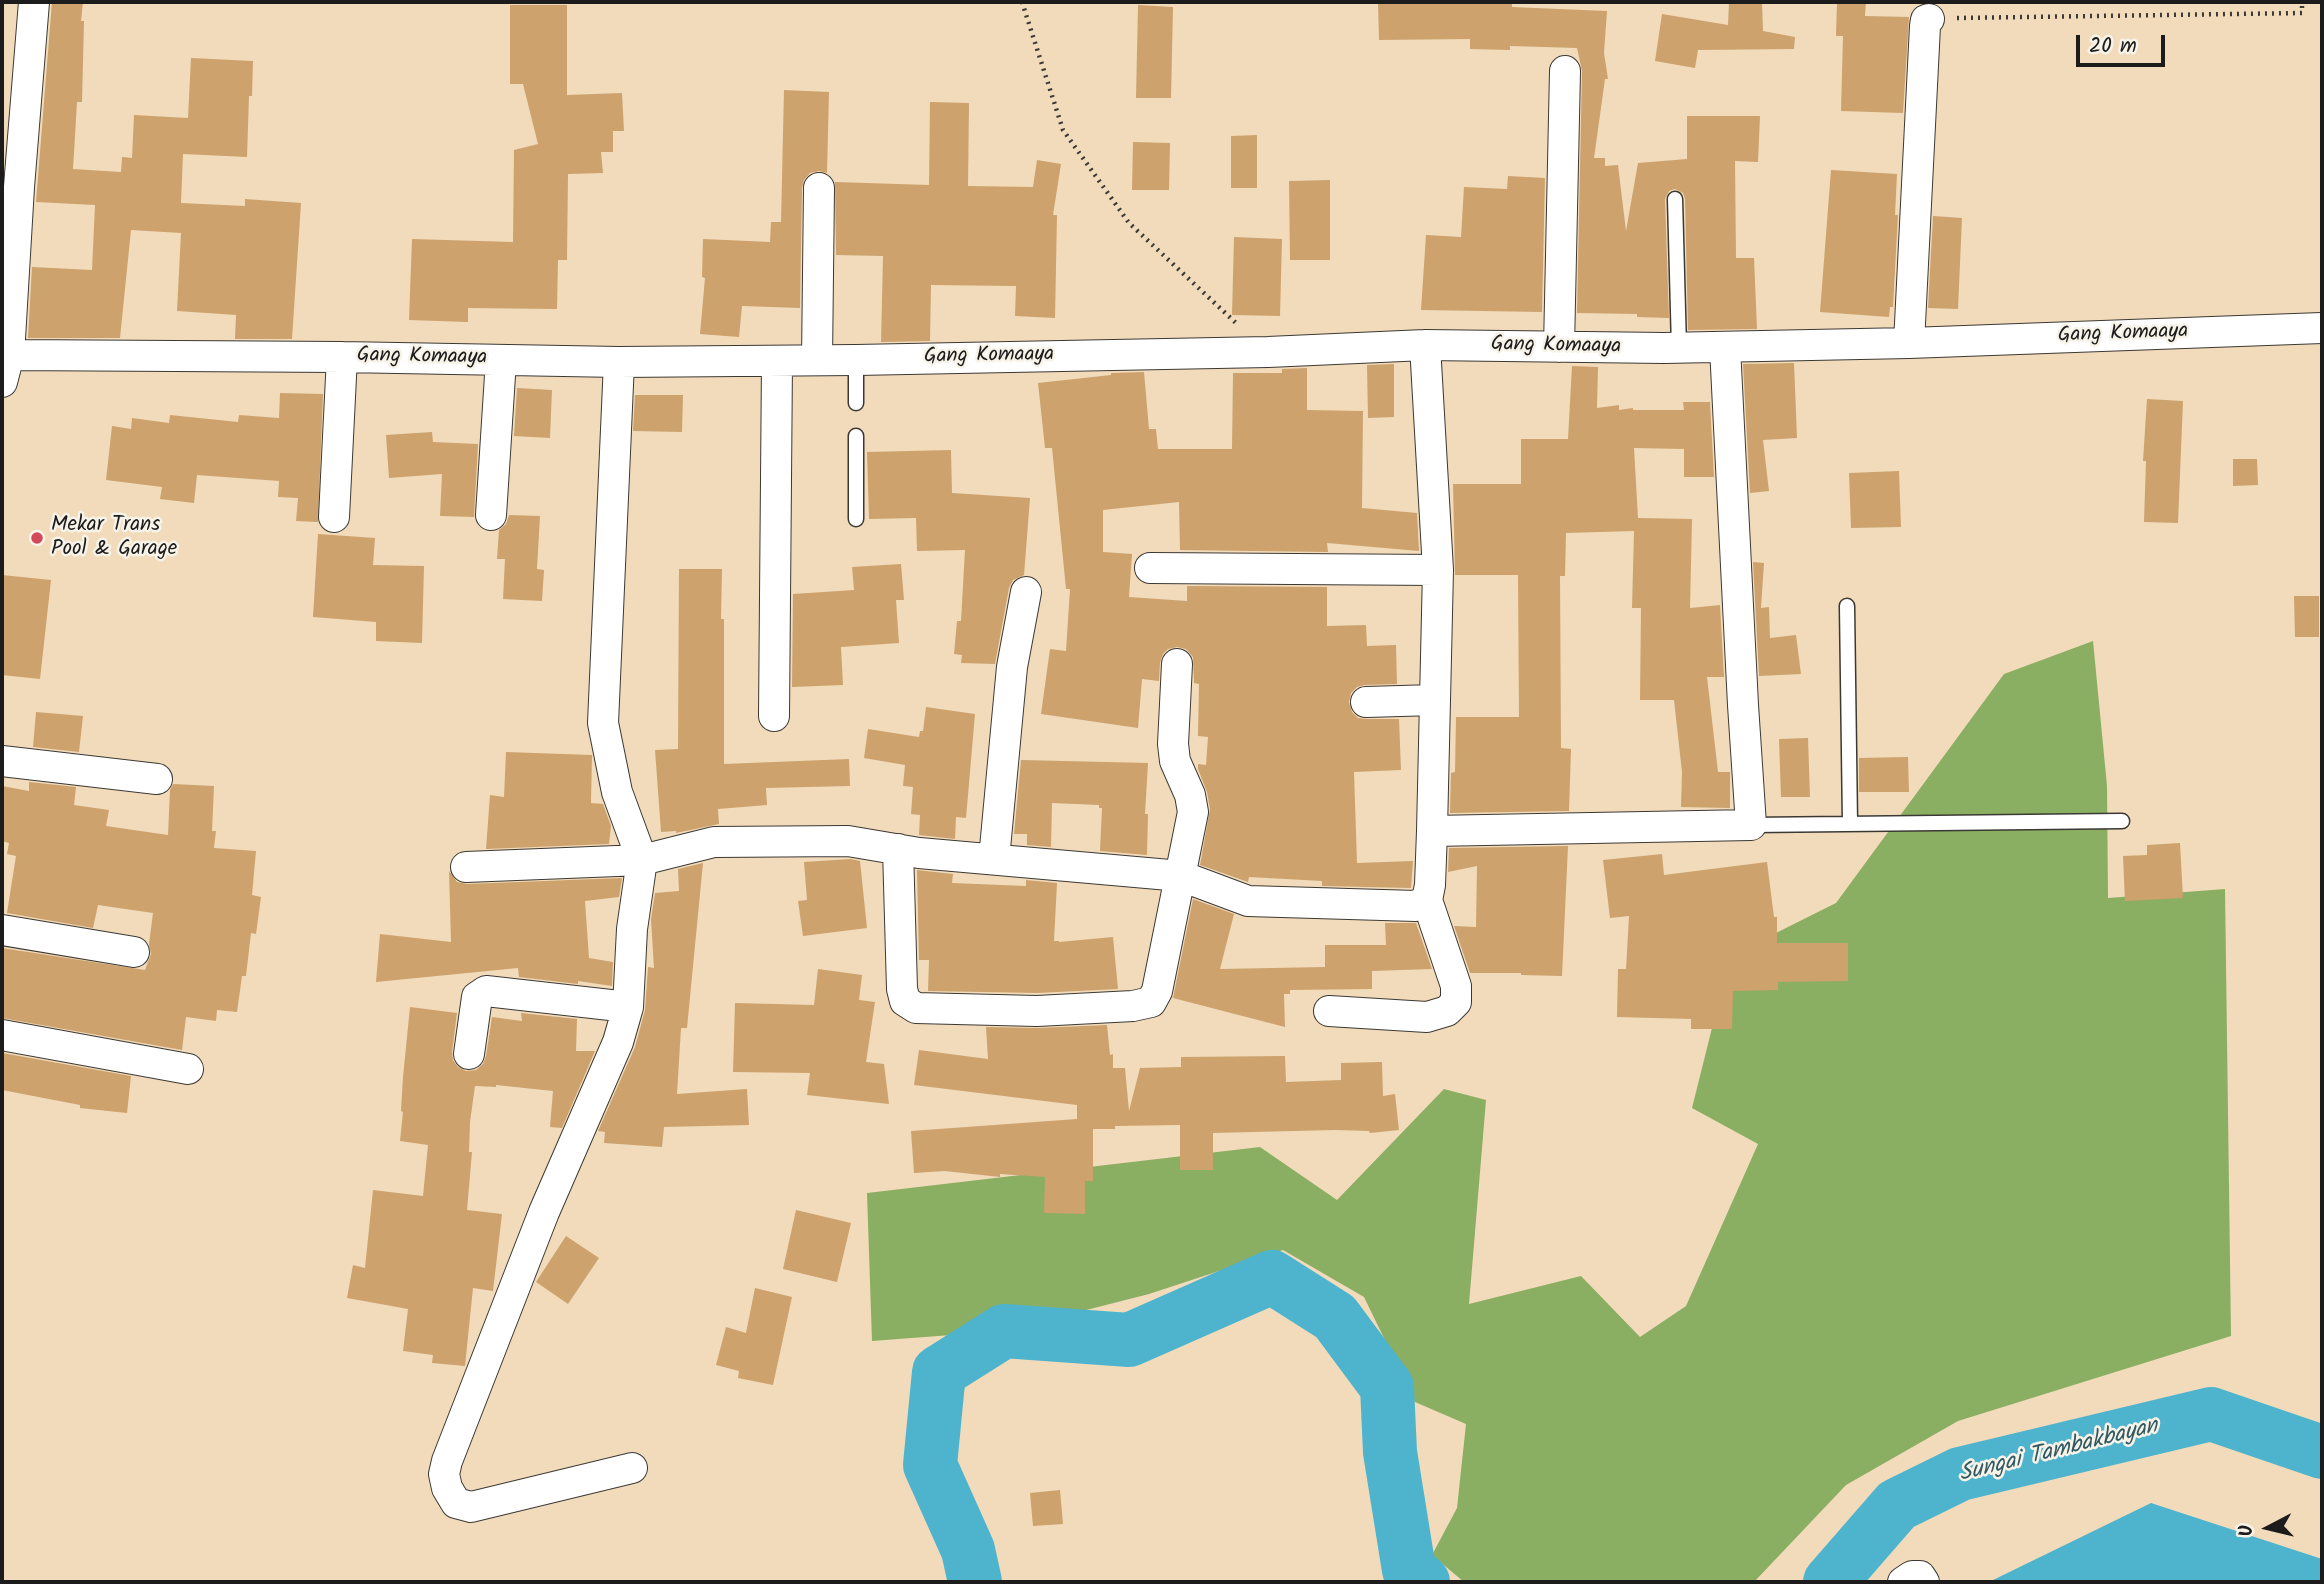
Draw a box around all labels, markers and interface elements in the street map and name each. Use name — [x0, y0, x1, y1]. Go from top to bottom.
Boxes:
scale bar — [2079, 21, 2168, 65]
text: 20 m — [2089, 30, 2137, 63]
street label: Gang Komaaya — [2057, 320, 2189, 350]
street label: Gang Komaaya — [1491, 333, 1621, 361]
street label: Gang Komaaya — [924, 343, 1054, 371]
street label: Gang Komaaya — [357, 344, 487, 372]
place label: Mekar Trans Pool & Garage — [51, 513, 177, 563]
marker: Mekar Trans Pool & Garage — [29, 530, 45, 546]
water label: Sungai Tambakbayan — [1957, 1414, 2161, 1490]
north arrow — [2233, 1493, 2303, 1563]
text: U — [2232, 1523, 2263, 1538]

